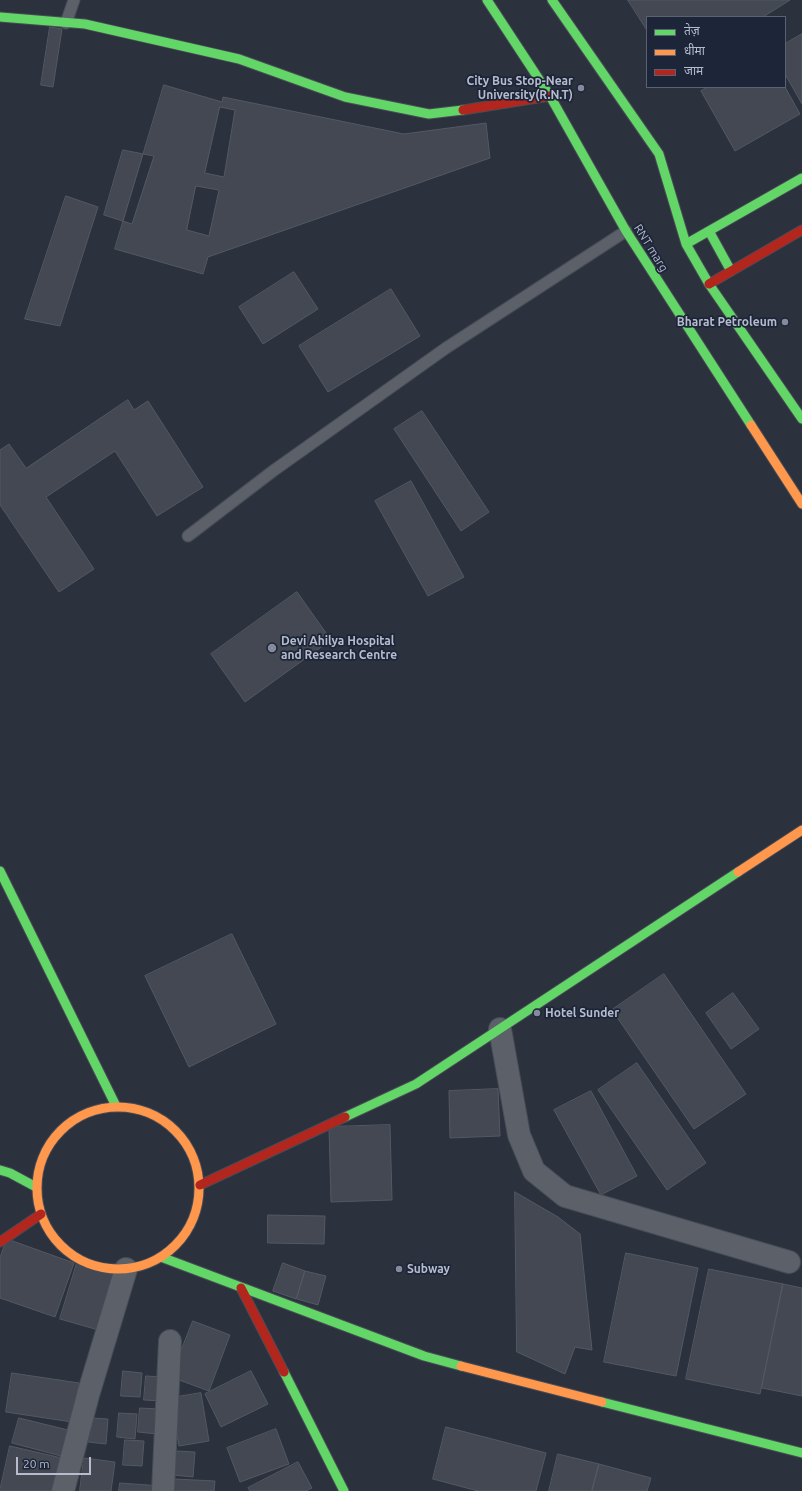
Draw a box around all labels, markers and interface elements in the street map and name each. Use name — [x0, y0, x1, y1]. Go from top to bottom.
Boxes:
legend — [646, 16, 786, 88]
text: तेज़ — [684, 24, 700, 37]
text: धीमा — [684, 44, 705, 57]
text: जाम — [684, 64, 703, 77]
place label: City Bus Stop-Near University(R.N.T) — [466, 74, 573, 102]
marker: City Bus Stop-Near University(R.N.T) — [576, 83, 586, 93]
street label: RNT marg — [631, 222, 671, 274]
place label: Bharat Petroleum — [677, 315, 777, 329]
marker: Bharat Petroleum — [780, 317, 790, 327]
place label: Devi Ahilya Hospital and Research Centre — [281, 634, 397, 662]
marker: Devi Ahilya Hospital and Research Centre — [266, 642, 278, 654]
place label: Hotel Sunder — [545, 1006, 619, 1020]
marker: Hotel Sunder — [532, 1008, 542, 1018]
place label: Subway — [407, 1262, 450, 1276]
marker: Subway — [394, 1264, 404, 1274]
scale bar — [18, 1449, 93, 1475]
text: 20 m — [23, 1457, 50, 1470]

